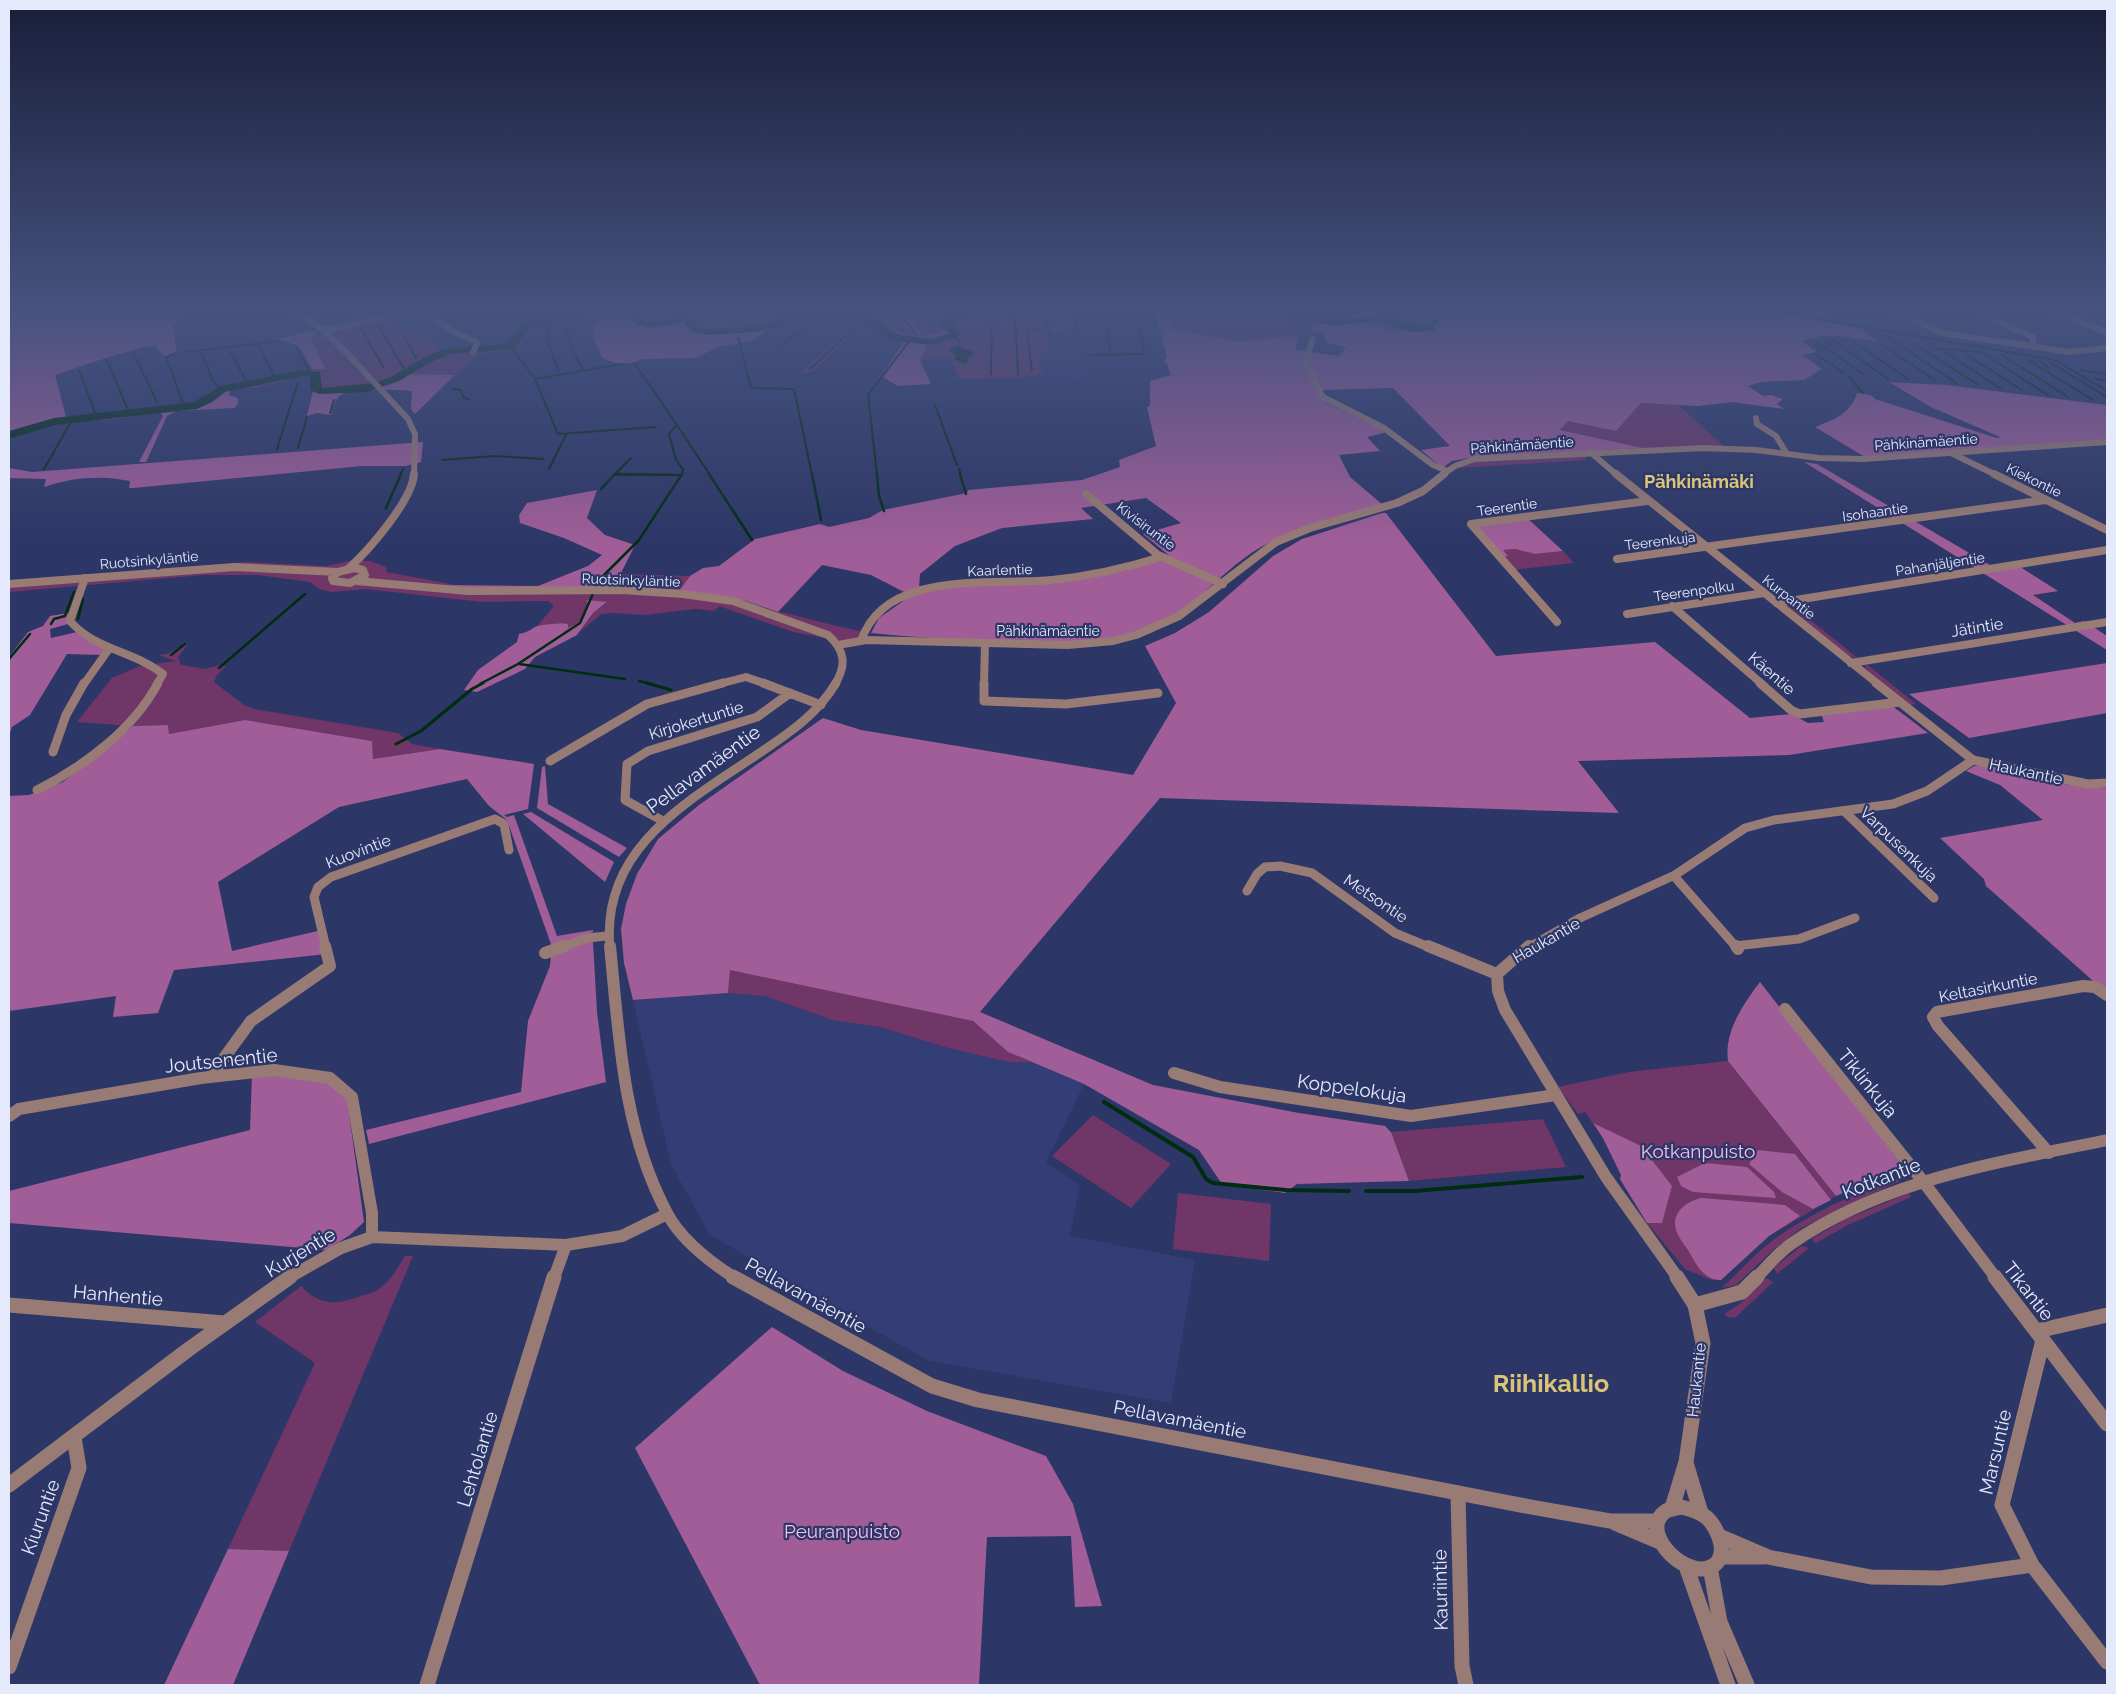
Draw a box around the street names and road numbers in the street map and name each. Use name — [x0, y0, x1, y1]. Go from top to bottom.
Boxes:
street label: Pähkinämäentie — [1874, 430, 1978, 454]
street label: Pähkinämäentie — [1470, 433, 1574, 457]
street label: Kiekontie — [2004, 460, 2064, 500]
street label: Teerentie — [1476, 495, 1538, 519]
street label: Kivisiruntie — [1113, 499, 1179, 553]
street label: Isohaantie — [1841, 499, 1909, 525]
street label: Teerenkuja — [1624, 529, 1696, 553]
street label: Ruotsinkyläntie — [99, 548, 199, 572]
street label: Pahanjäljentie — [1894, 549, 1986, 579]
street label: Kaarlentie — [967, 561, 1033, 579]
street label: Ruotsinkyläntie — [581, 570, 681, 590]
street label: Kurpantie — [1760, 572, 1818, 622]
street label: Teerenpolku — [1653, 577, 1735, 605]
street label: Jätintie — [1950, 614, 2005, 641]
street label: Pähkinämäentie — [996, 623, 1100, 639]
street label: Käentie — [1744, 648, 1799, 699]
street label: Kirjokertuntie — [647, 697, 746, 744]
street label: Pellavamäentie — [642, 720, 764, 818]
street label: Haukantie — [1987, 754, 2064, 789]
street label: Varpusenkuja — [1856, 803, 1941, 886]
street label: Kuovintie — [323, 830, 393, 873]
street label: Metsontie — [1340, 870, 1411, 927]
street label: Haukantie — [1509, 914, 1583, 967]
street label: Keltasirkuntie — [1937, 969, 2039, 1006]
street label: Joutsenentie — [164, 1043, 278, 1077]
street label: Tiklinkuja — [1834, 1044, 1902, 1122]
street label: Koppelokuja — [1296, 1069, 1408, 1107]
street label: Kotkantie — [1839, 1153, 1923, 1203]
street label: Kurjentie — [261, 1223, 339, 1281]
street label: Pellavamäentie — [742, 1253, 870, 1337]
street label: Tikantie — [1999, 1257, 2059, 1325]
street label: Hanhentie — [72, 1280, 164, 1310]
street label: Haukantie — [1683, 1342, 1710, 1418]
street label: Pellavamäentie — [1112, 1395, 1248, 1443]
street label: Marsuntie — [1975, 1407, 2015, 1497]
street label: Lehtolantie — [452, 1409, 502, 1509]
street label: Kiuruntie — [16, 1476, 64, 1558]
street label: Kauriintie — [1428, 1549, 1452, 1631]

